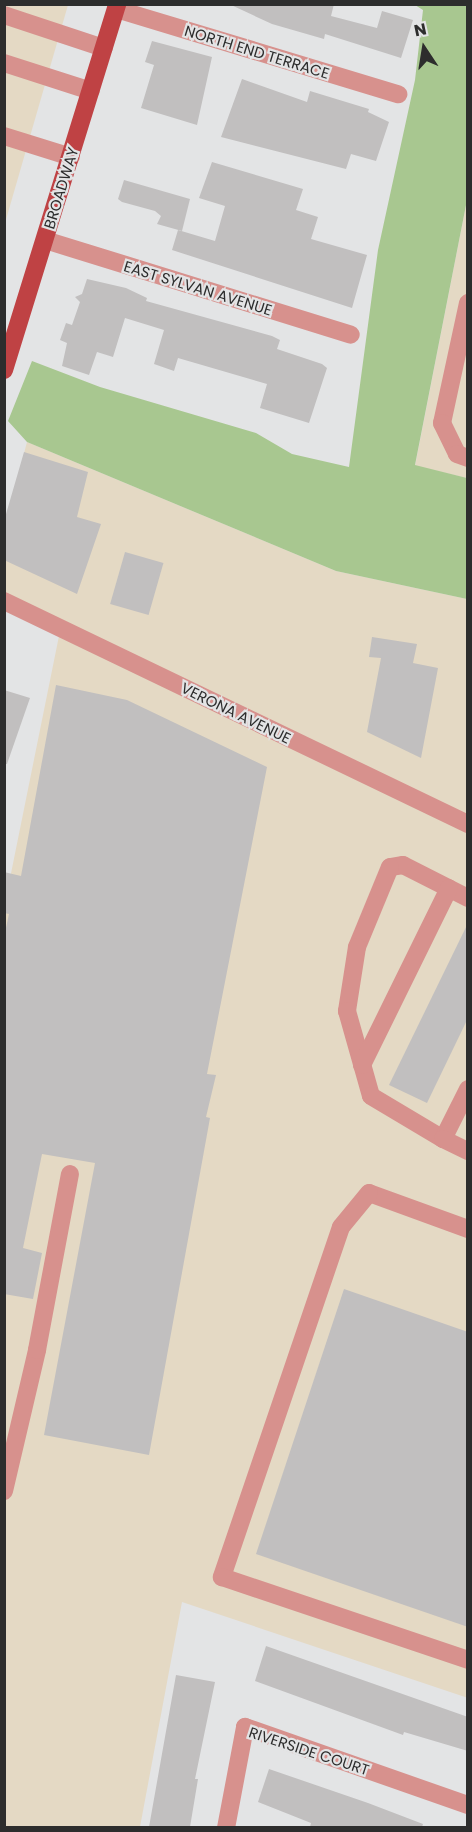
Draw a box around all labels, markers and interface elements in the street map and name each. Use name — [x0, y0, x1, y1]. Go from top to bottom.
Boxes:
text: N — [412, 17, 428, 42]
north arrow — [394, 18, 454, 78]
street label: NORTH END TERRACE — [183, 21, 331, 83]
street label: BROADWAY — [40, 145, 82, 231]
street label: EAST SYLVAN AVENUE — [122, 257, 274, 319]
street label: VERONA AVENUE — [178, 679, 294, 747]
street label: RIVERSIDE COURT — [247, 1723, 371, 1779]

